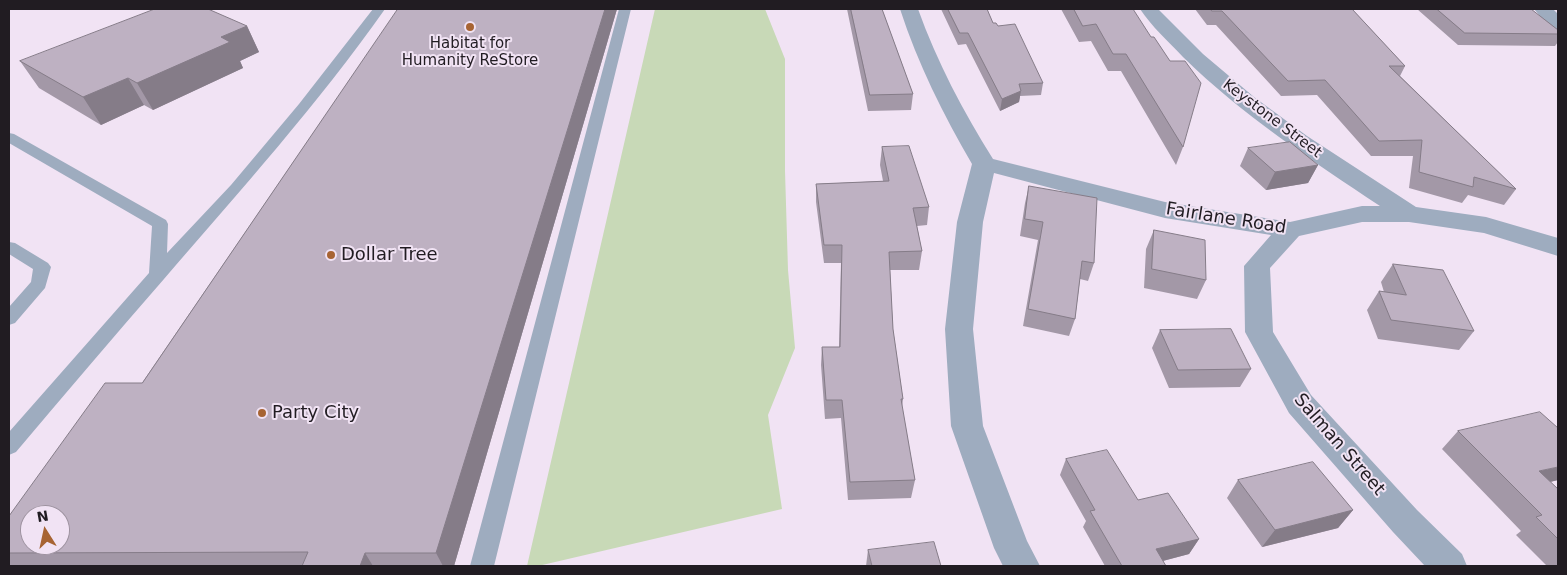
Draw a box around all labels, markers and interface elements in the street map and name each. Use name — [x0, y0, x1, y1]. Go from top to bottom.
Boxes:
marker: Habitat for Humanity ReStore — [464, 21, 476, 33]
place label: Habitat for Humanity ReStore — [402, 35, 538, 70]
street label: Keystone Street — [1219, 76, 1325, 162]
street label: Fairlane Road — [1164, 199, 1288, 239]
place label: Dollar Tree — [341, 244, 438, 266]
marker: Dollar Tree — [325, 249, 337, 261]
street label: Salman Street — [1289, 390, 1389, 500]
place label: Party City — [272, 402, 359, 424]
marker: Party City — [256, 407, 268, 419]
north arrow — [20, 505, 70, 555]
text: N — [35, 507, 50, 525]

